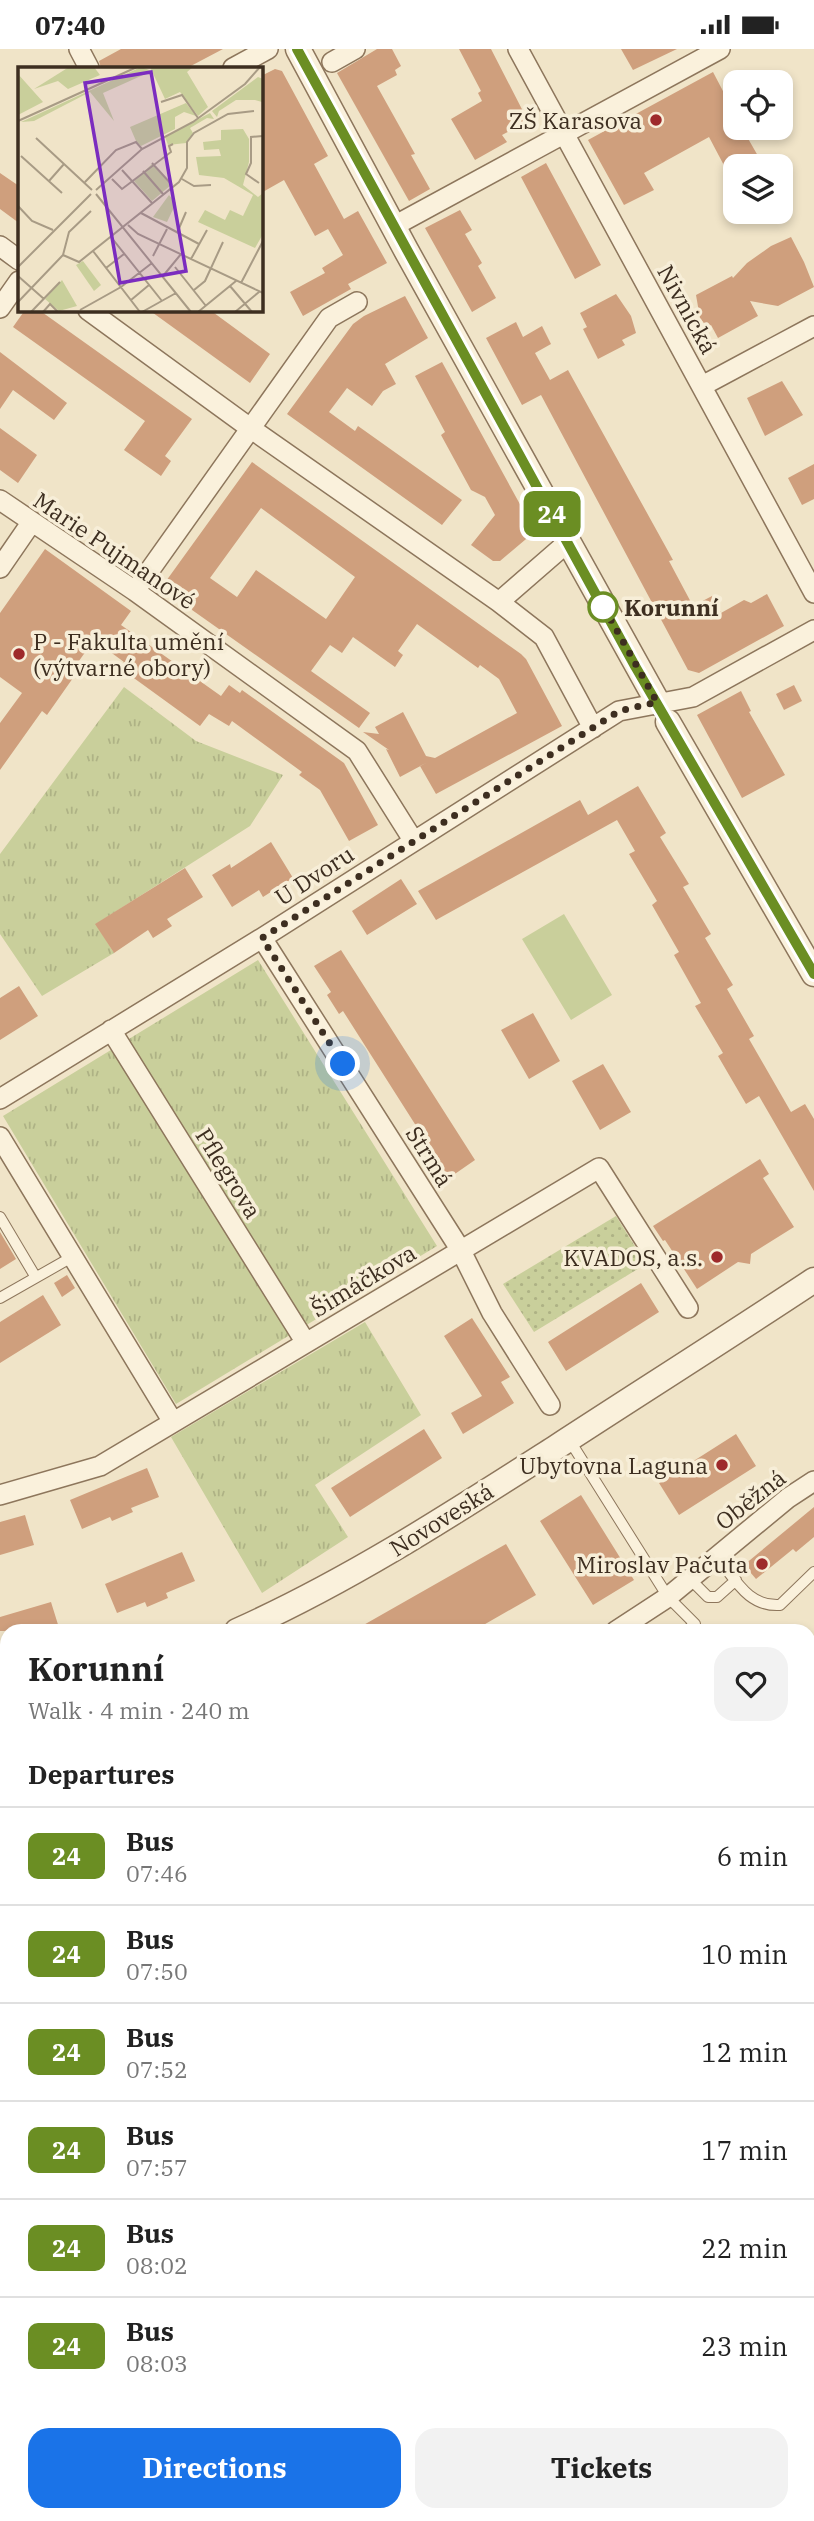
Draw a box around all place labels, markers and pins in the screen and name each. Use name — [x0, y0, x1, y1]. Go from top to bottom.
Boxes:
place label: ZŠ Karasova — [509, 105, 642, 135]
marker: ZŠ Karasova — [648, 112, 664, 128]
marker: Korunní — [588, 592, 618, 622]
place label: Korunní — [624, 592, 719, 622]
place label: P - Fakulta umění (výtvarné obory) — [33, 626, 224, 682]
marker: P - Fakulta umění (výtvarné obory) — [11, 646, 27, 662]
place label: KVADOS, a.s. — [563, 1242, 703, 1272]
marker: KVADOS, a.s. — [709, 1249, 725, 1265]
place label: Ubytovna Laguna — [519, 1450, 708, 1480]
marker: Ubytovna Laguna — [714, 1457, 730, 1473]
place label: Miroslav Pačuta — [576, 1549, 748, 1579]
marker: Miroslav Pačuta — [754, 1556, 770, 1572]

